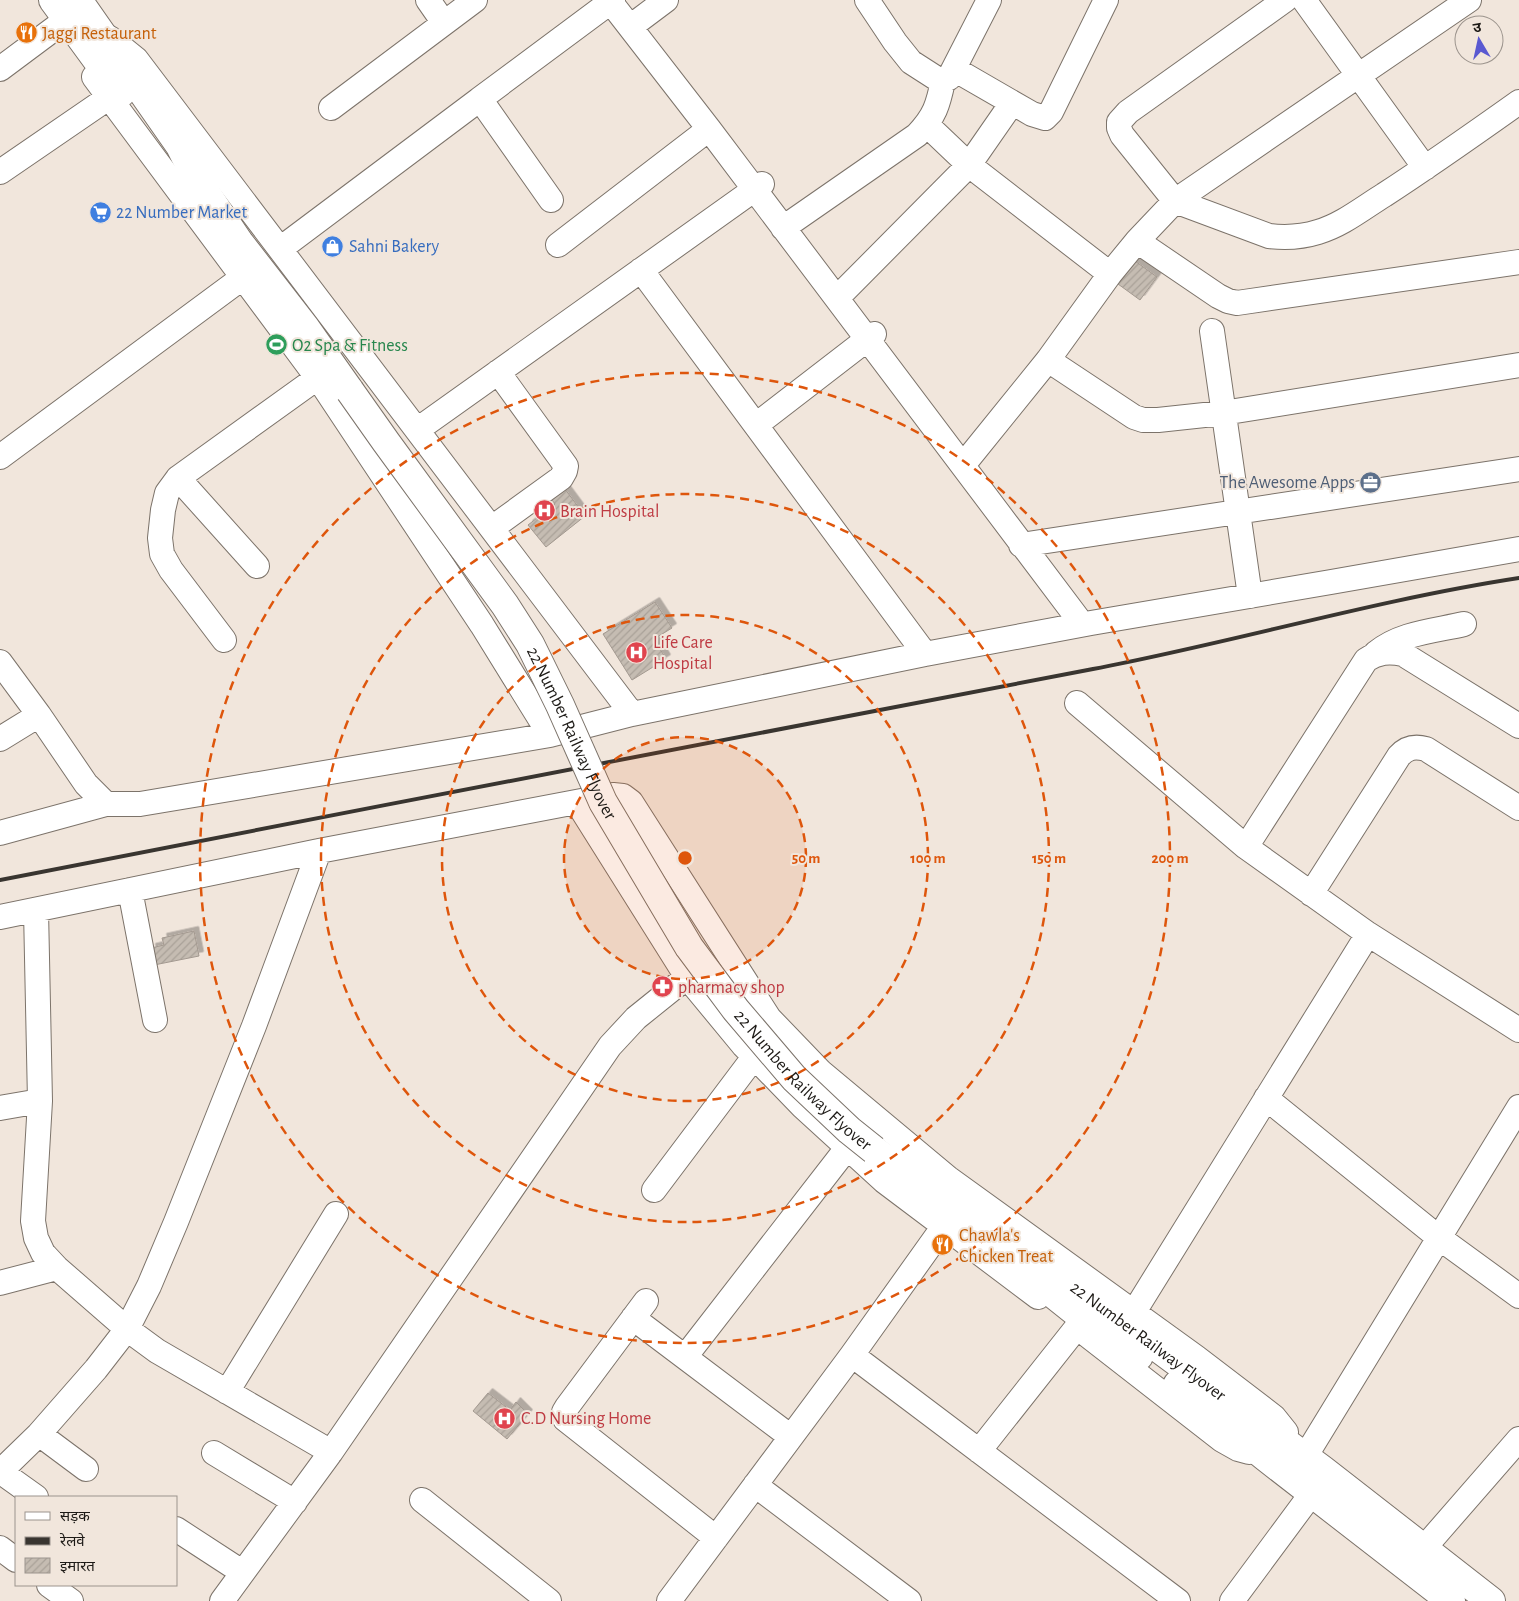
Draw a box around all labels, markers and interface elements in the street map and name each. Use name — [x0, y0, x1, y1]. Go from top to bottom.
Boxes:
north arrow — [1454, 15, 1504, 65]
text: उ — [1472, 20, 1483, 36]
restaurant icon: Jaggi Restaurant — [14, 21, 38, 45]
place label: Jaggi Restaurant — [42, 25, 157, 43]
supermarket icon: 22 Number Market — [88, 200, 112, 224]
place label: 22 Number Market — [116, 204, 247, 222]
shop icon: Sahni Bakery — [321, 234, 345, 258]
place label: Sahni Bakery — [349, 238, 439, 256]
sports icon: O2 Spa & Fitness — [264, 333, 288, 357]
place label: O2 Spa & Fitness — [292, 337, 408, 355]
office icon: The Awesome Apps — [1359, 470, 1383, 494]
place label: The Awesome Apps — [1219, 474, 1355, 492]
hospital icon: Brain Hospital — [532, 499, 556, 523]
place label: Brain Hospital — [560, 503, 660, 521]
place label: Life Care Hospital — [653, 634, 713, 673]
hospital icon: Life Care Hospital — [625, 640, 649, 664]
street label: 22 Number Railway Flyover — [523, 644, 619, 823]
centre of rings — [676, 849, 694, 867]
text: 50 m — [792, 851, 820, 866]
text: 100 m — [910, 851, 946, 866]
text: 150 m — [1032, 851, 1066, 866]
text: 200 m — [1151, 851, 1189, 866]
pharmacy icon: pharmacy shop — [650, 975, 674, 999]
place label: pharmacy shop — [678, 979, 785, 997]
street label: 22 Number Railway Flyover — [730, 1007, 875, 1154]
place label: Chawla's Chicken Treat — [959, 1227, 1054, 1266]
restaurant icon: Chawla's Chicken Treat — [931, 1233, 955, 1257]
street label: 22 Number Railway Flyover — [1067, 1278, 1229, 1405]
hospital icon: C.D Nursing Home — [493, 1406, 517, 1430]
place label: C.D Nursing Home — [521, 1410, 651, 1428]
legend — [15, 1496, 178, 1586]
text: सड़क — [60, 1509, 90, 1524]
text: रेलवे — [59, 1532, 85, 1549]
text: इमारत — [60, 1559, 95, 1574]

